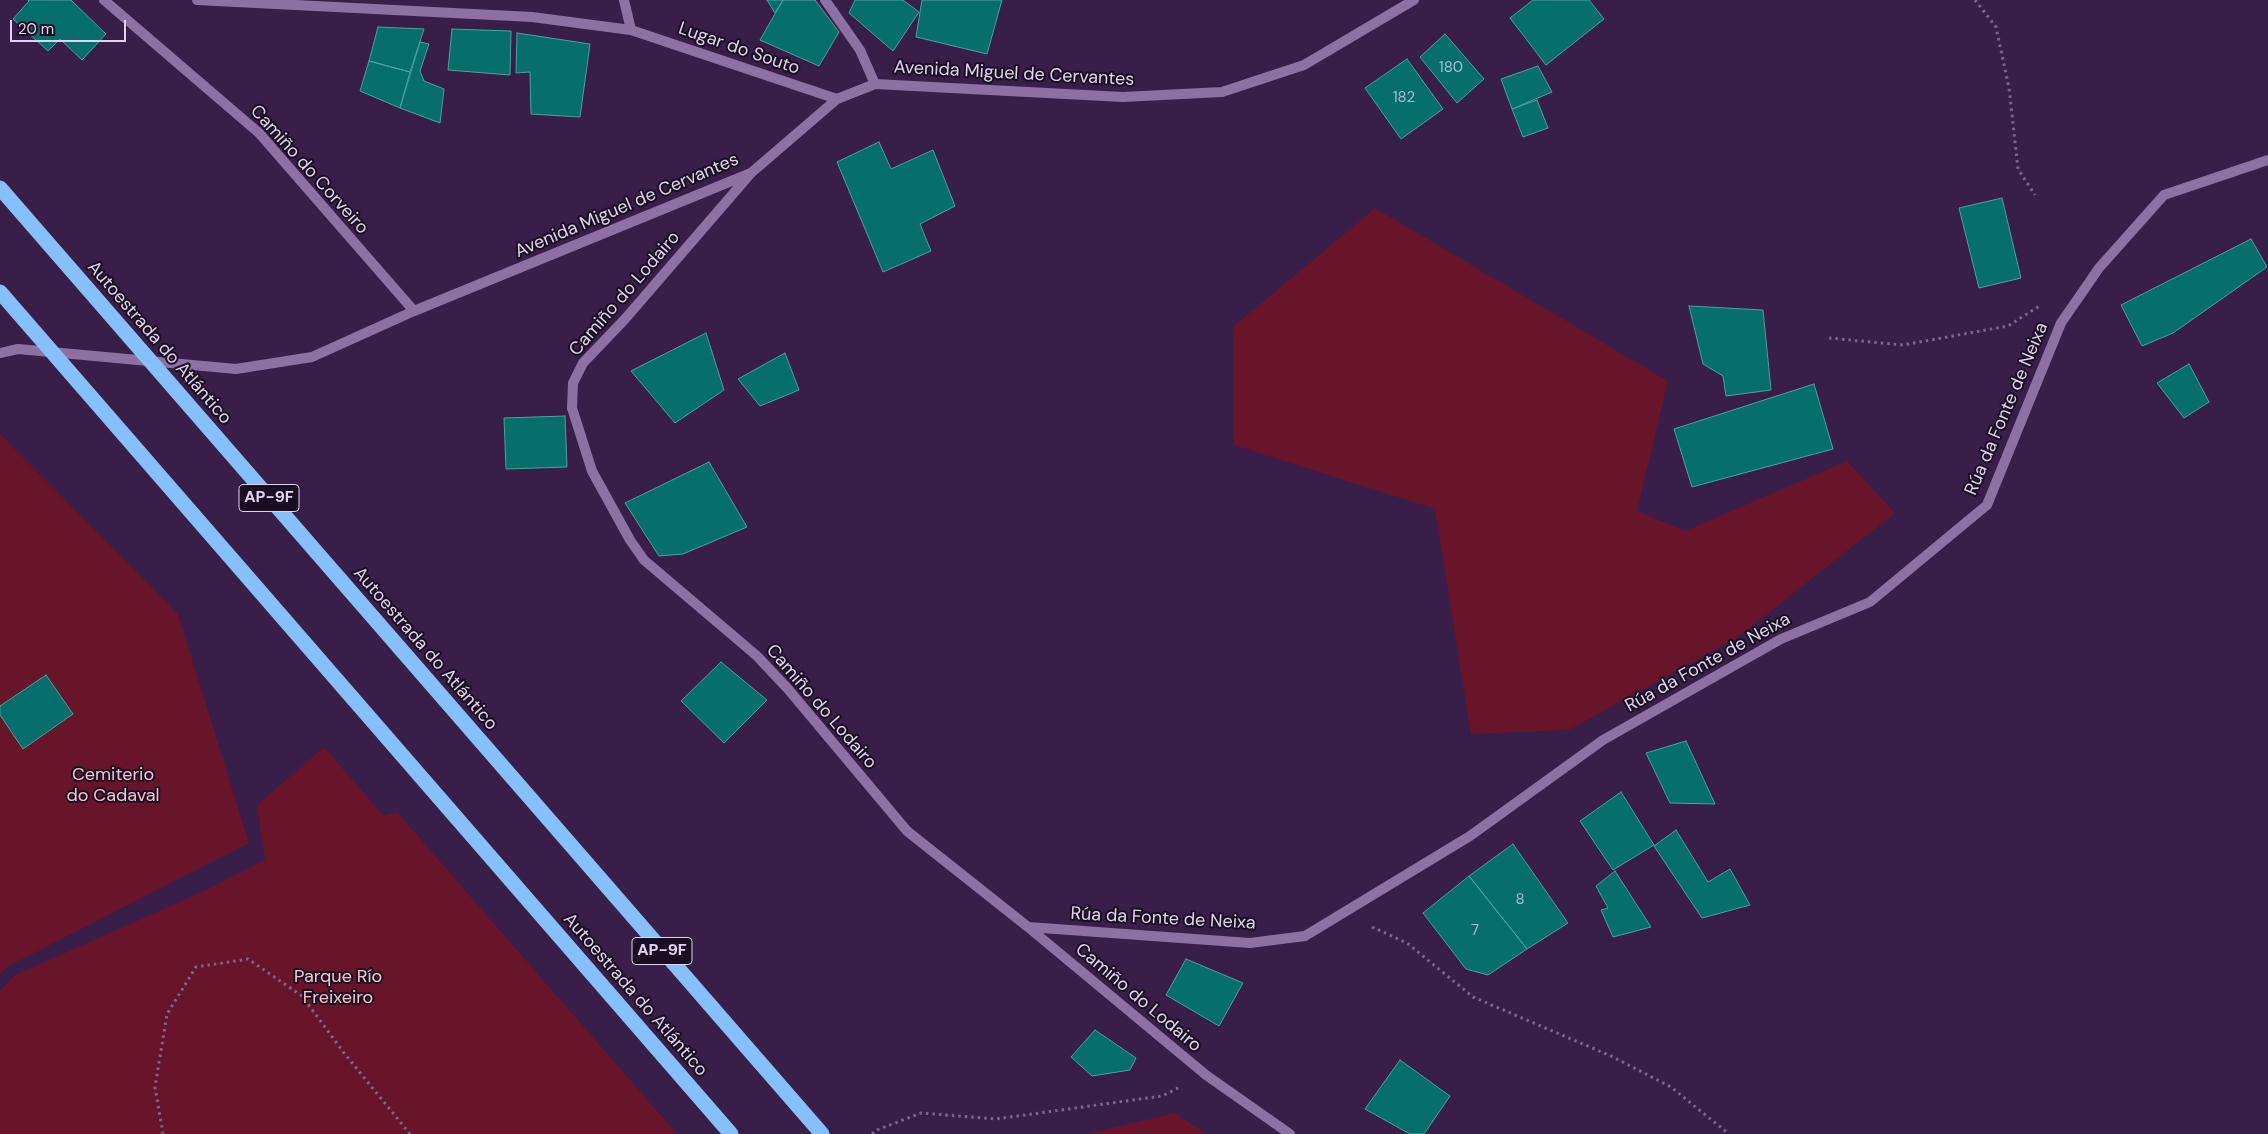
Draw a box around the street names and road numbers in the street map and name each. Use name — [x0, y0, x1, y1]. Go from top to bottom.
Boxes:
street label: Lugar do Souto — [676, 18, 802, 80]
street label: Avenida Miguel de Cervantes — [893, 57, 1135, 91]
street label: Camiño do Corveiro — [245, 101, 373, 239]
street label: Avenida Miguel de Cervantes — [512, 149, 742, 263]
street label: Camiño do Lodairo — [565, 227, 685, 361]
street label: Autoestrada do Atlántico — [82, 257, 236, 429]
street label: Rúa da Fonte de Neixa — [1961, 319, 2053, 499]
road number: AP-9F — [239, 484, 299, 512]
street label: Autoestrada do Atlántico — [348, 563, 502, 735]
street label: Rúa da Fonte de Neixa — [1622, 609, 1794, 717]
street label: Camiño do Lodairo — [761, 640, 881, 774]
street label: Rúa da Fonte de Neixa — [1070, 903, 1256, 935]
street label: Autoestrada do Atlántico — [558, 909, 712, 1081]
road number: AP-9F — [632, 938, 692, 964]
street label: Camiño do Lodairo — [1071, 939, 1205, 1057]

